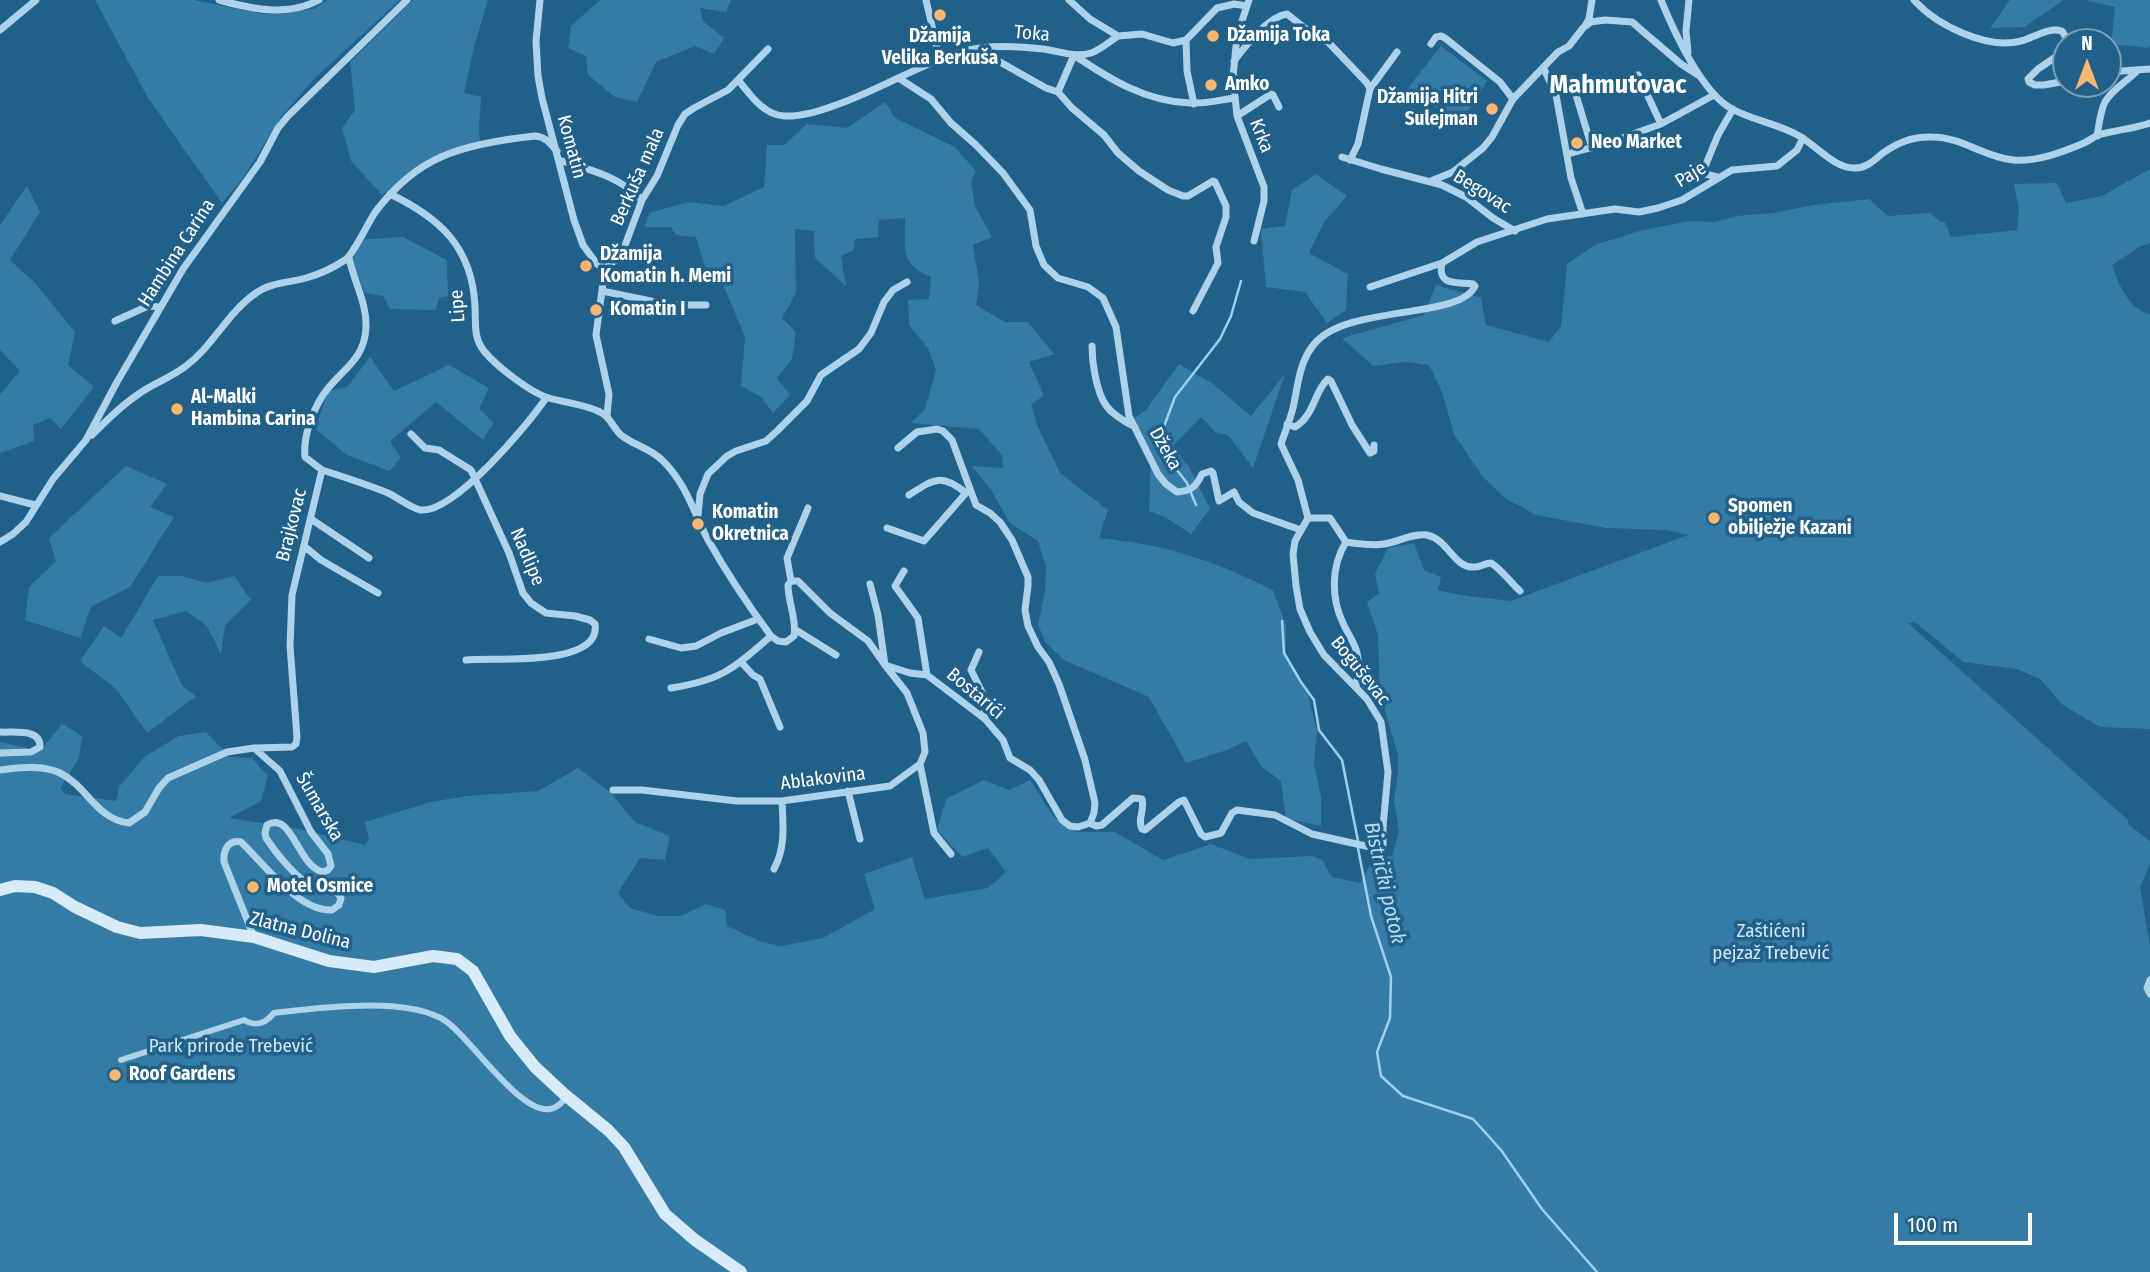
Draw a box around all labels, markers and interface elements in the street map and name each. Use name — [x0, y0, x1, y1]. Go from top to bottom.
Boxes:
marker: Džamija Velika Berkuša — [932, 7, 948, 23]
street label: Toka — [1013, 21, 1051, 47]
place label: Džamija Toka — [1227, 25, 1330, 47]
place label: Džamija Velika Berkuša — [882, 26, 998, 70]
marker: Džamija Toka — [1205, 28, 1221, 44]
north arrow — [2052, 28, 2122, 98]
text: N — [2081, 32, 2093, 55]
district label: Mahmutovac — [1550, 70, 1686, 102]
place label: Amko — [1225, 74, 1269, 96]
marker: Amko — [1203, 77, 1219, 93]
place label: Džamija Hitri Sulejman — [1377, 87, 1478, 131]
marker: Džamija Hitri Sulejman — [1484, 101, 1500, 117]
street label: Komatin — [552, 113, 590, 181]
street label: Krka — [1244, 116, 1278, 156]
street label: Berkuša mala — [606, 125, 670, 229]
place label: Neo Market — [1591, 132, 1682, 154]
marker: Neo Market — [1569, 135, 1585, 151]
street label: Paje — [1671, 157, 1711, 193]
street label: Begovac — [1449, 165, 1515, 219]
street label: Hambina Carina — [134, 195, 220, 311]
place label: Džamija Komatin h. Memi — [600, 244, 731, 288]
marker: Džamija Komatin h. Memi — [578, 258, 594, 274]
street label: Lipe — [445, 289, 471, 323]
place label: Komatin I — [610, 299, 685, 321]
marker: Komatin I — [588, 302, 604, 318]
place label: Al-Malki Hambina Carina — [191, 387, 315, 431]
marker: Al-Malki Hambina Carina — [169, 401, 185, 417]
street label: Džeka — [1144, 424, 1186, 474]
street label: Brajkovac — [272, 486, 312, 564]
place label: Spomen obilježje Kazani — [1728, 496, 1852, 540]
place label: Komatin Okretnica — [712, 502, 789, 546]
marker: Spomen obilježje Kazani — [1706, 510, 1722, 526]
marker: Komatin Okretnica — [690, 516, 706, 532]
street label: Nadlipe — [505, 525, 549, 589]
street label: Boguševac — [1325, 632, 1395, 710]
street label: Bostarići — [942, 663, 1008, 725]
street label: Ablakovina — [779, 762, 867, 796]
street label: Šumarska — [290, 769, 348, 845]
water label: Bistrički potok — [1358, 820, 1410, 946]
place label: Motel Osmice — [267, 876, 373, 898]
marker: Motel Osmice — [245, 879, 261, 895]
street label: Zlatna Dolina — [247, 907, 353, 955]
park label: Zaštićeni pejzaž Trebević — [1712, 921, 1830, 965]
park label: Park prirode Trebević — [149, 1036, 313, 1058]
place label: Roof Gardens — [129, 1064, 235, 1086]
marker: Roof Gardens — [107, 1067, 123, 1083]
scale bar — [1898, 1198, 2036, 1242]
text: 100 m — [1907, 1212, 1958, 1238]

